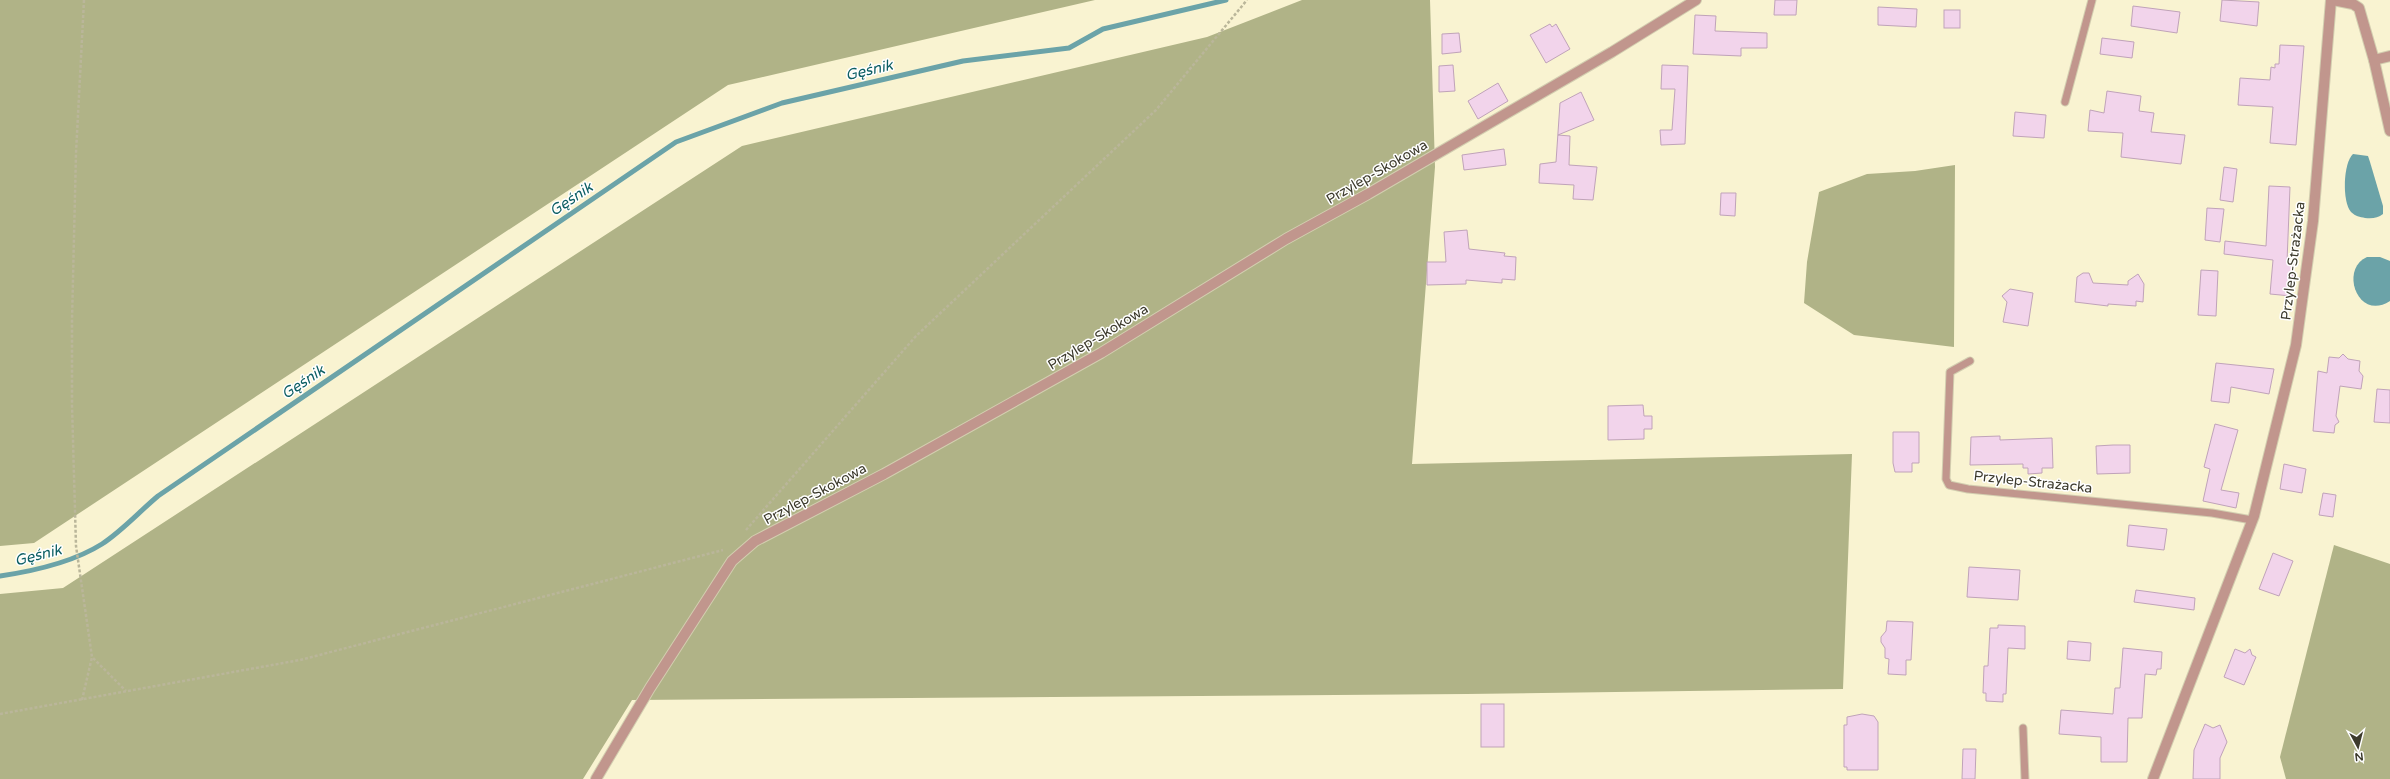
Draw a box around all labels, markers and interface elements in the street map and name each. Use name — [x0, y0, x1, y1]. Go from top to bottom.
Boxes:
water label: Gęśnik — [844, 55, 896, 84]
street label: Przylep-Skokowa — [1323, 136, 1431, 208]
water label: Gęśnik — [546, 177, 597, 220]
street label: Przylep-Strażacka — [2277, 201, 2309, 321]
street label: Przylep-Skokowa — [1045, 300, 1151, 374]
water label: Gęśnik — [278, 360, 329, 403]
street label: Przylep-Skokowa — [761, 460, 869, 528]
street label: Przylep-Strażacka — [1973, 467, 2093, 497]
water label: Gęśnik — [12, 540, 65, 570]
north arrow — [2338, 727, 2378, 767]
text: N — [2354, 749, 2364, 763]

